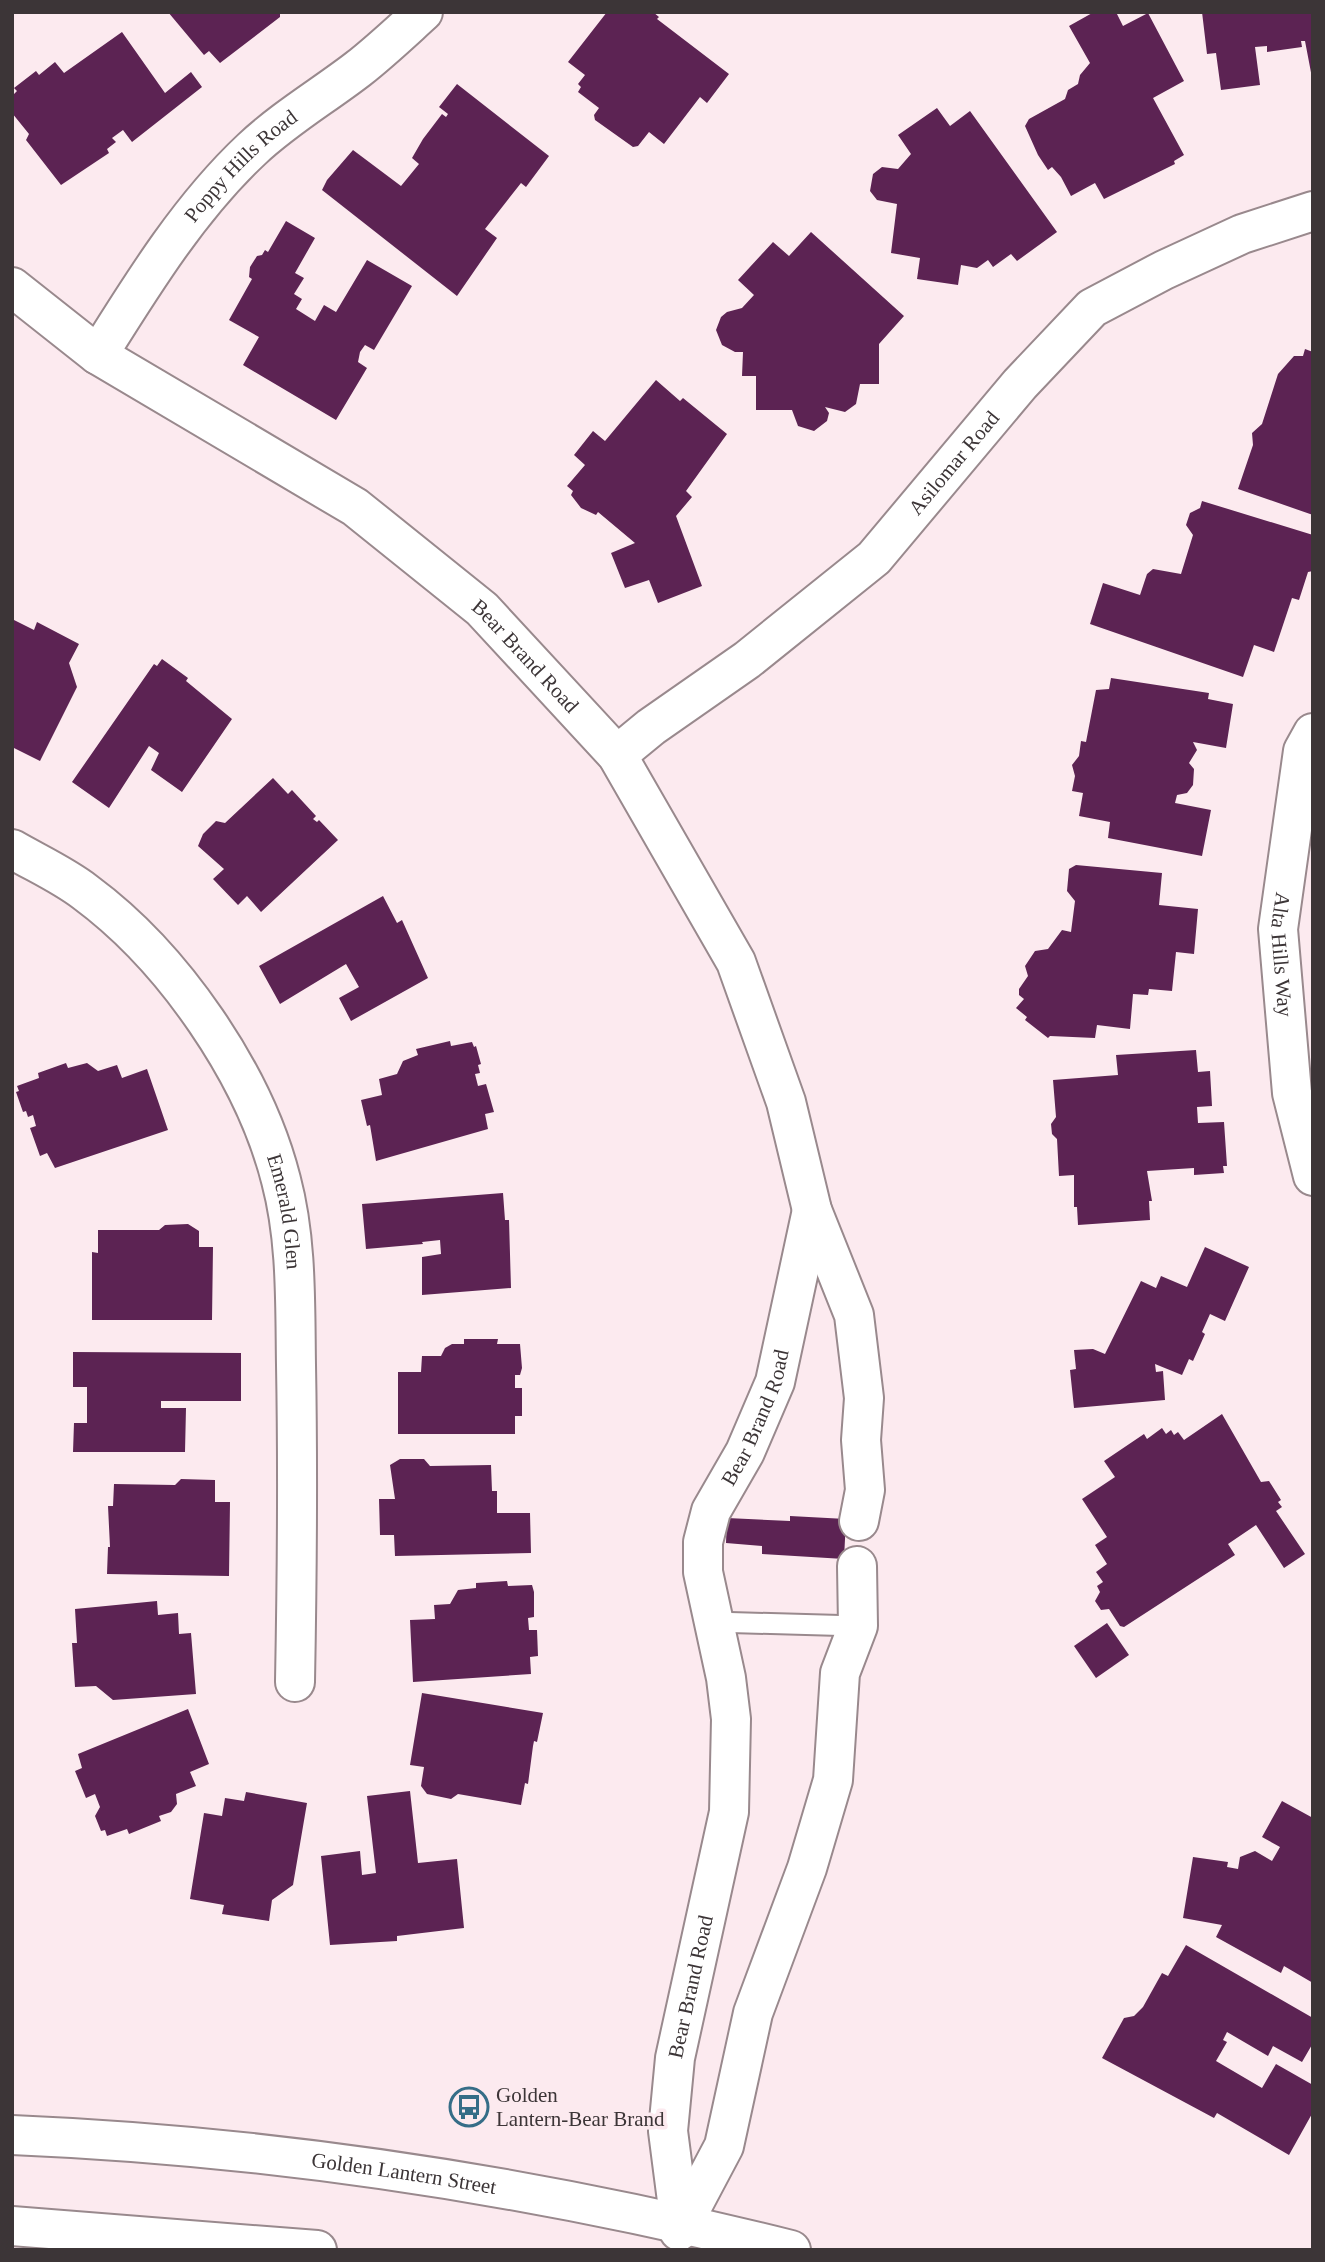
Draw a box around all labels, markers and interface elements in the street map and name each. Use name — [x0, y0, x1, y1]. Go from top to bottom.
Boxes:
street label: Poppy Hills Road — [179, 105, 302, 227]
street label: Asilomar Road — [903, 406, 1004, 520]
street label: Bear Brand Road — [467, 594, 584, 718]
street label: Alta Hills Way — [1266, 891, 1298, 1018]
street label: Emerald Glen — [262, 1151, 306, 1271]
street label: Bear Brand Road — [716, 1347, 794, 1490]
street label: Bear Brand Road — [663, 1913, 718, 2061]
place label: Golden Lantern-Bear Brand — [496, 2083, 665, 2131]
bus stop icon: Golden Lantern-Bear Brand — [448, 2086, 490, 2128]
street label: Golden Lantern Street — [310, 2148, 498, 2199]

